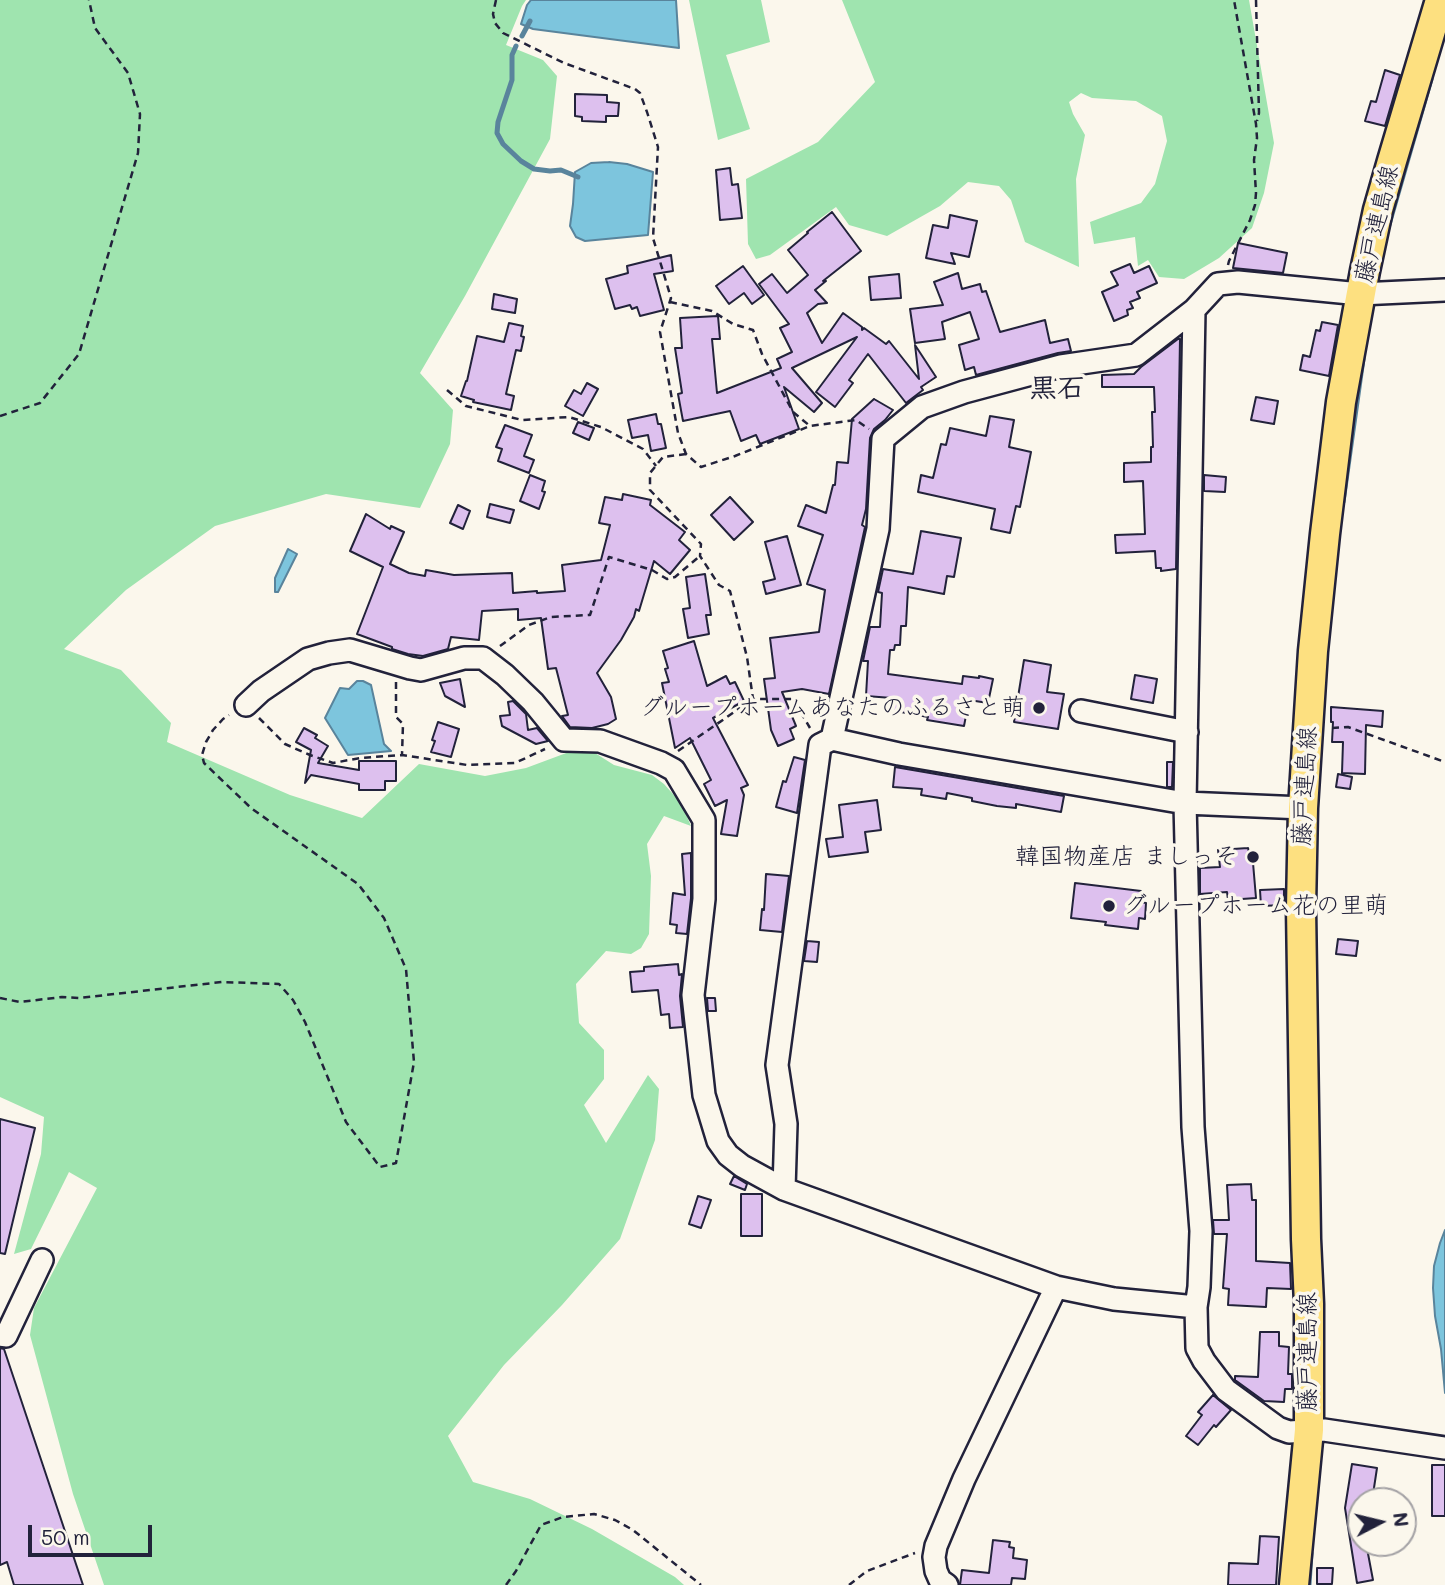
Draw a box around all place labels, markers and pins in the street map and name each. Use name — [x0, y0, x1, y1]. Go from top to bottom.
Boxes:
place label: グループホームあなたのふるさと萌 — [640, 694, 1025, 722]
marker: グループホームあなたのふるさと萌 — [1031, 700, 1047, 716]
place label: 韓国物産店 ましっそ — [1015, 843, 1239, 871]
marker: 韓国物産店 ましっそ — [1245, 849, 1261, 865]
place label: グループホーム花の里萌 — [1123, 892, 1388, 920]
marker: グループホーム花の里萌 — [1101, 898, 1117, 914]

